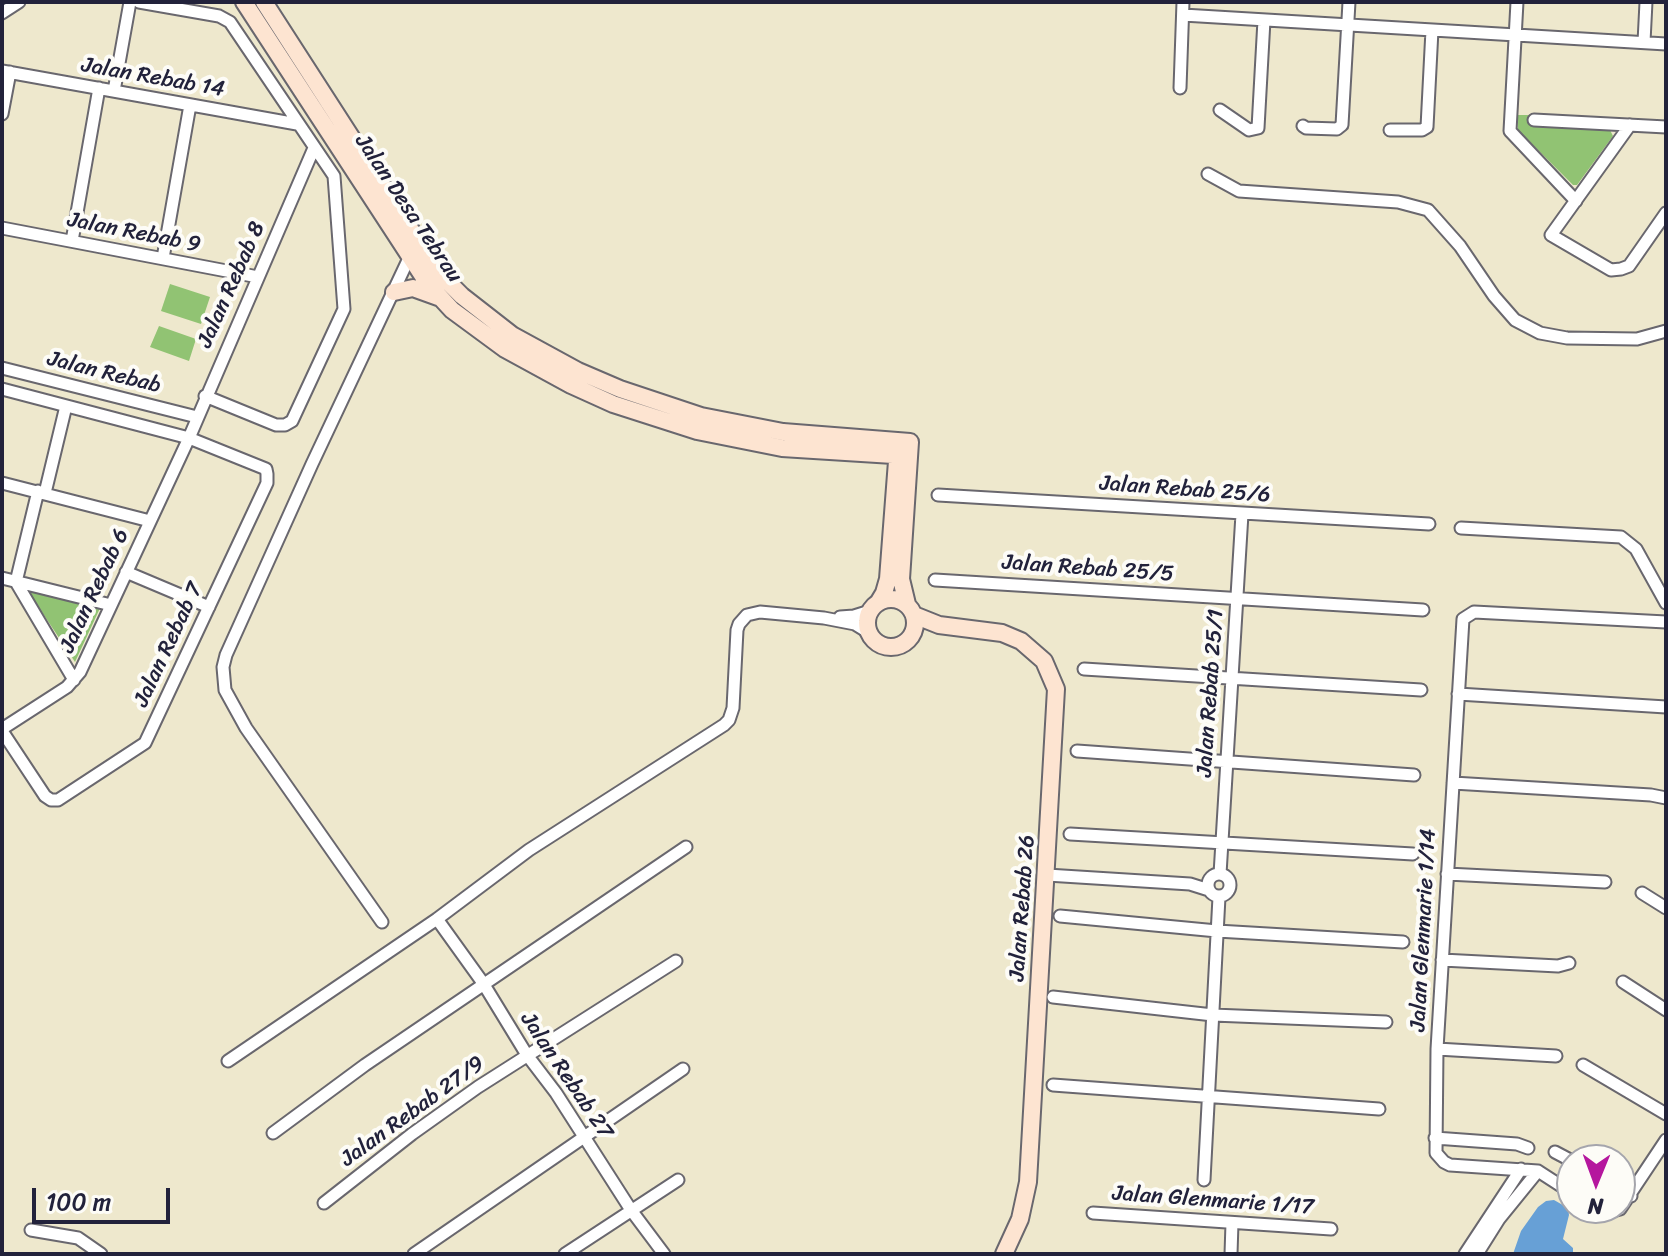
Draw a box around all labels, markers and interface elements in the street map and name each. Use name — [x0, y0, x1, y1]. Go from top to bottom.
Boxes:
street label: Jalan Rebab 14 — [79, 52, 227, 104]
street label: Jalan Desa Tebrau — [349, 130, 467, 288]
street label: Jalan Rebab 9 — [65, 207, 203, 259]
street label: Jalan Rebab 8 — [193, 218, 271, 352]
street label: Jalan Rebab — [45, 346, 163, 400]
street label: Jalan Rebab 25/6 — [1099, 471, 1271, 509]
street label: Jalan Rebab 6 — [55, 525, 135, 657]
street label: Jalan Rebab 25/5 — [1001, 550, 1175, 588]
street label: Jalan Rebab 7 — [129, 579, 209, 711]
street label: Jalan Rebab 25/1 — [1192, 608, 1230, 778]
street label: Jalan Glenmarie 1/14 — [1406, 828, 1442, 1032]
street label: Jalan Rebab 26 — [1005, 834, 1041, 982]
street label: Jalan Rebab 27 — [514, 1008, 618, 1144]
street label: Jalan Rebab 27/9 — [336, 1051, 490, 1173]
north arrow — [1556, 1144, 1636, 1224]
scale bar — [36, 1172, 174, 1222]
text: 100 m — [46, 1181, 111, 1223]
street label: Jalan Glenmarie 1/17 — [1111, 1181, 1315, 1221]
text: N — [1588, 1187, 1604, 1226]

